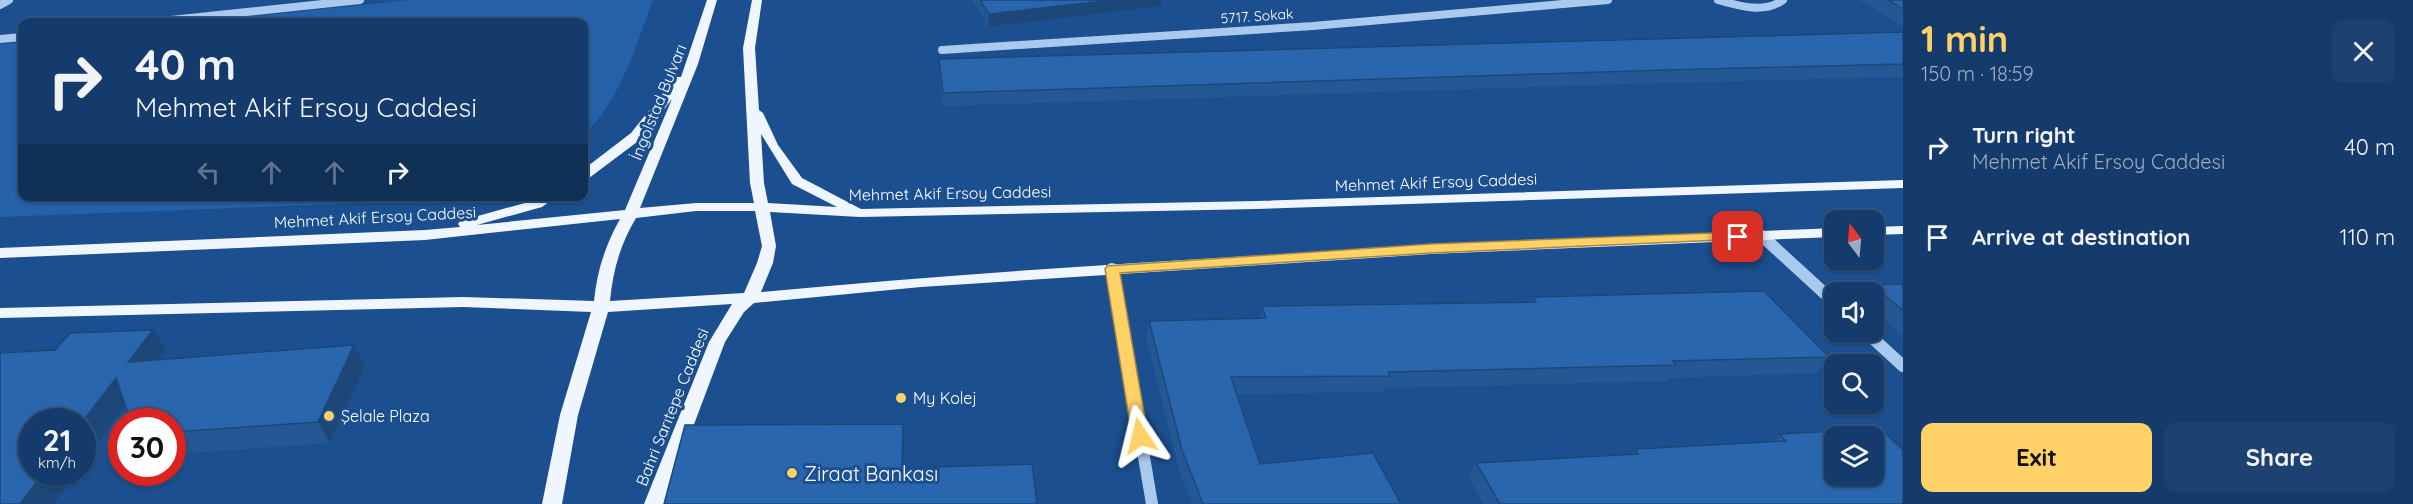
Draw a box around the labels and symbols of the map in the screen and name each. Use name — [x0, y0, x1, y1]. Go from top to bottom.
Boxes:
street label: 5717. Sokak — [1220, 4, 1294, 28]
street label: İngolstad Bulvarı — [626, 41, 690, 163]
street label: Mehmet Akif Ersoy Caddesi — [1334, 168, 1538, 196]
street label: Mehmet Akif Ersoy Caddesi — [849, 181, 1051, 205]
street label: Mehmet Akif Ersoy Caddesi — [273, 202, 477, 232]
north arrow — [1824, 210, 1884, 270]
pin — [1712, 211, 1763, 262]
street label: Bahri Sarıtepe Caddesi — [631, 325, 713, 489]
place label: My Kolej — [913, 388, 977, 408]
marker: My Kolej — [894, 391, 908, 405]
position arrow — [1108, 404, 1172, 468]
place label: Şelale Plaza — [341, 406, 430, 426]
speed limit sign: 30 — [108, 408, 186, 486]
marker: Şelale Plaza — [322, 409, 336, 423]
place label: Ziraat Bankası — [804, 461, 938, 486]
marker: Ziraat Bankası — [785, 466, 799, 480]

